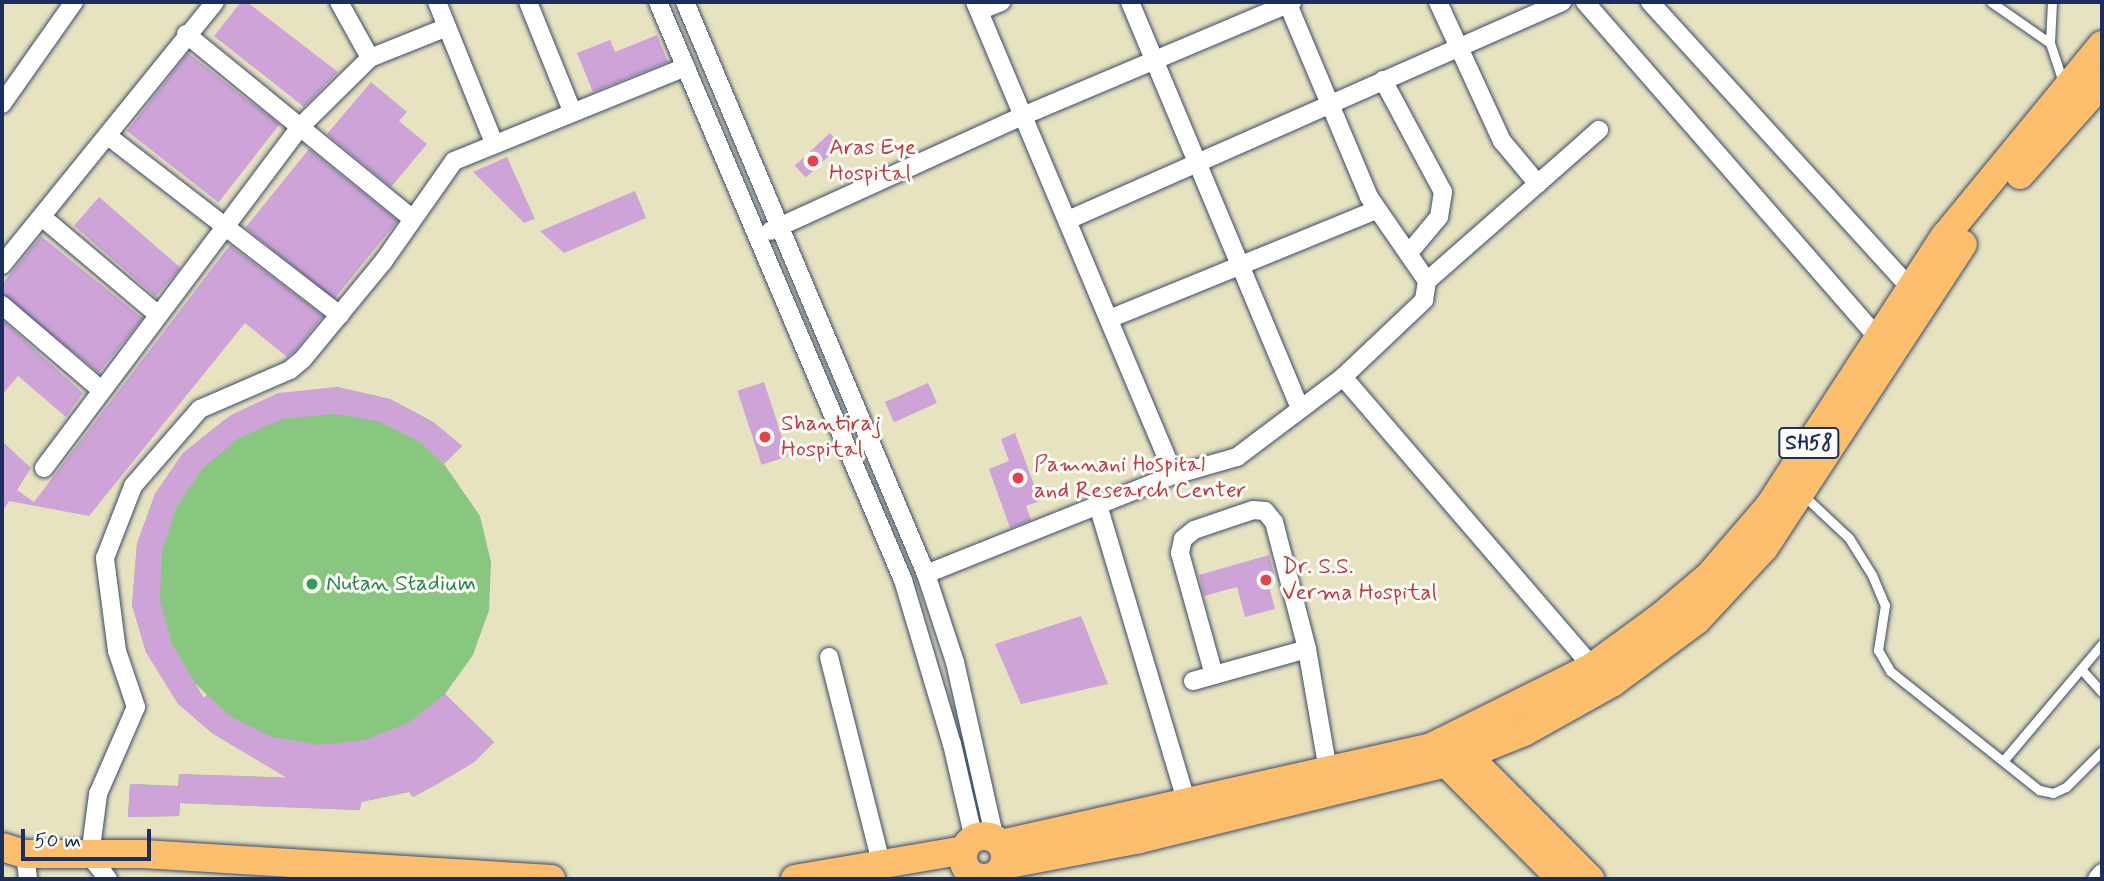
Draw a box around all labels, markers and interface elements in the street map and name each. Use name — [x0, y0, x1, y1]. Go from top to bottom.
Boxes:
place label: Aras Eye Hospital — [829, 134, 915, 188]
marker: Aras Eye Hospital — [803, 151, 823, 171]
place label: Shantiraj Hospital — [781, 410, 881, 464]
road number: SH58 — [1778, 426, 1840, 460]
marker: Shantiraj Hospital — [755, 427, 775, 447]
place label: Pamnani Hospital and Research Center — [1034, 451, 1245, 505]
marker: Pamnani Hospital and Research Center — [1008, 468, 1028, 488]
place label: Dr. S.S. Verma Hospital — [1282, 553, 1441, 607]
place label: Nutan Stadium — [326, 570, 476, 598]
marker: Dr. S.S. Verma Hospital — [1256, 570, 1276, 590]
marker: Nutan Stadium — [304, 576, 320, 592]
scale bar — [24, 814, 154, 858]
text: 50 m — [34, 827, 81, 855]

